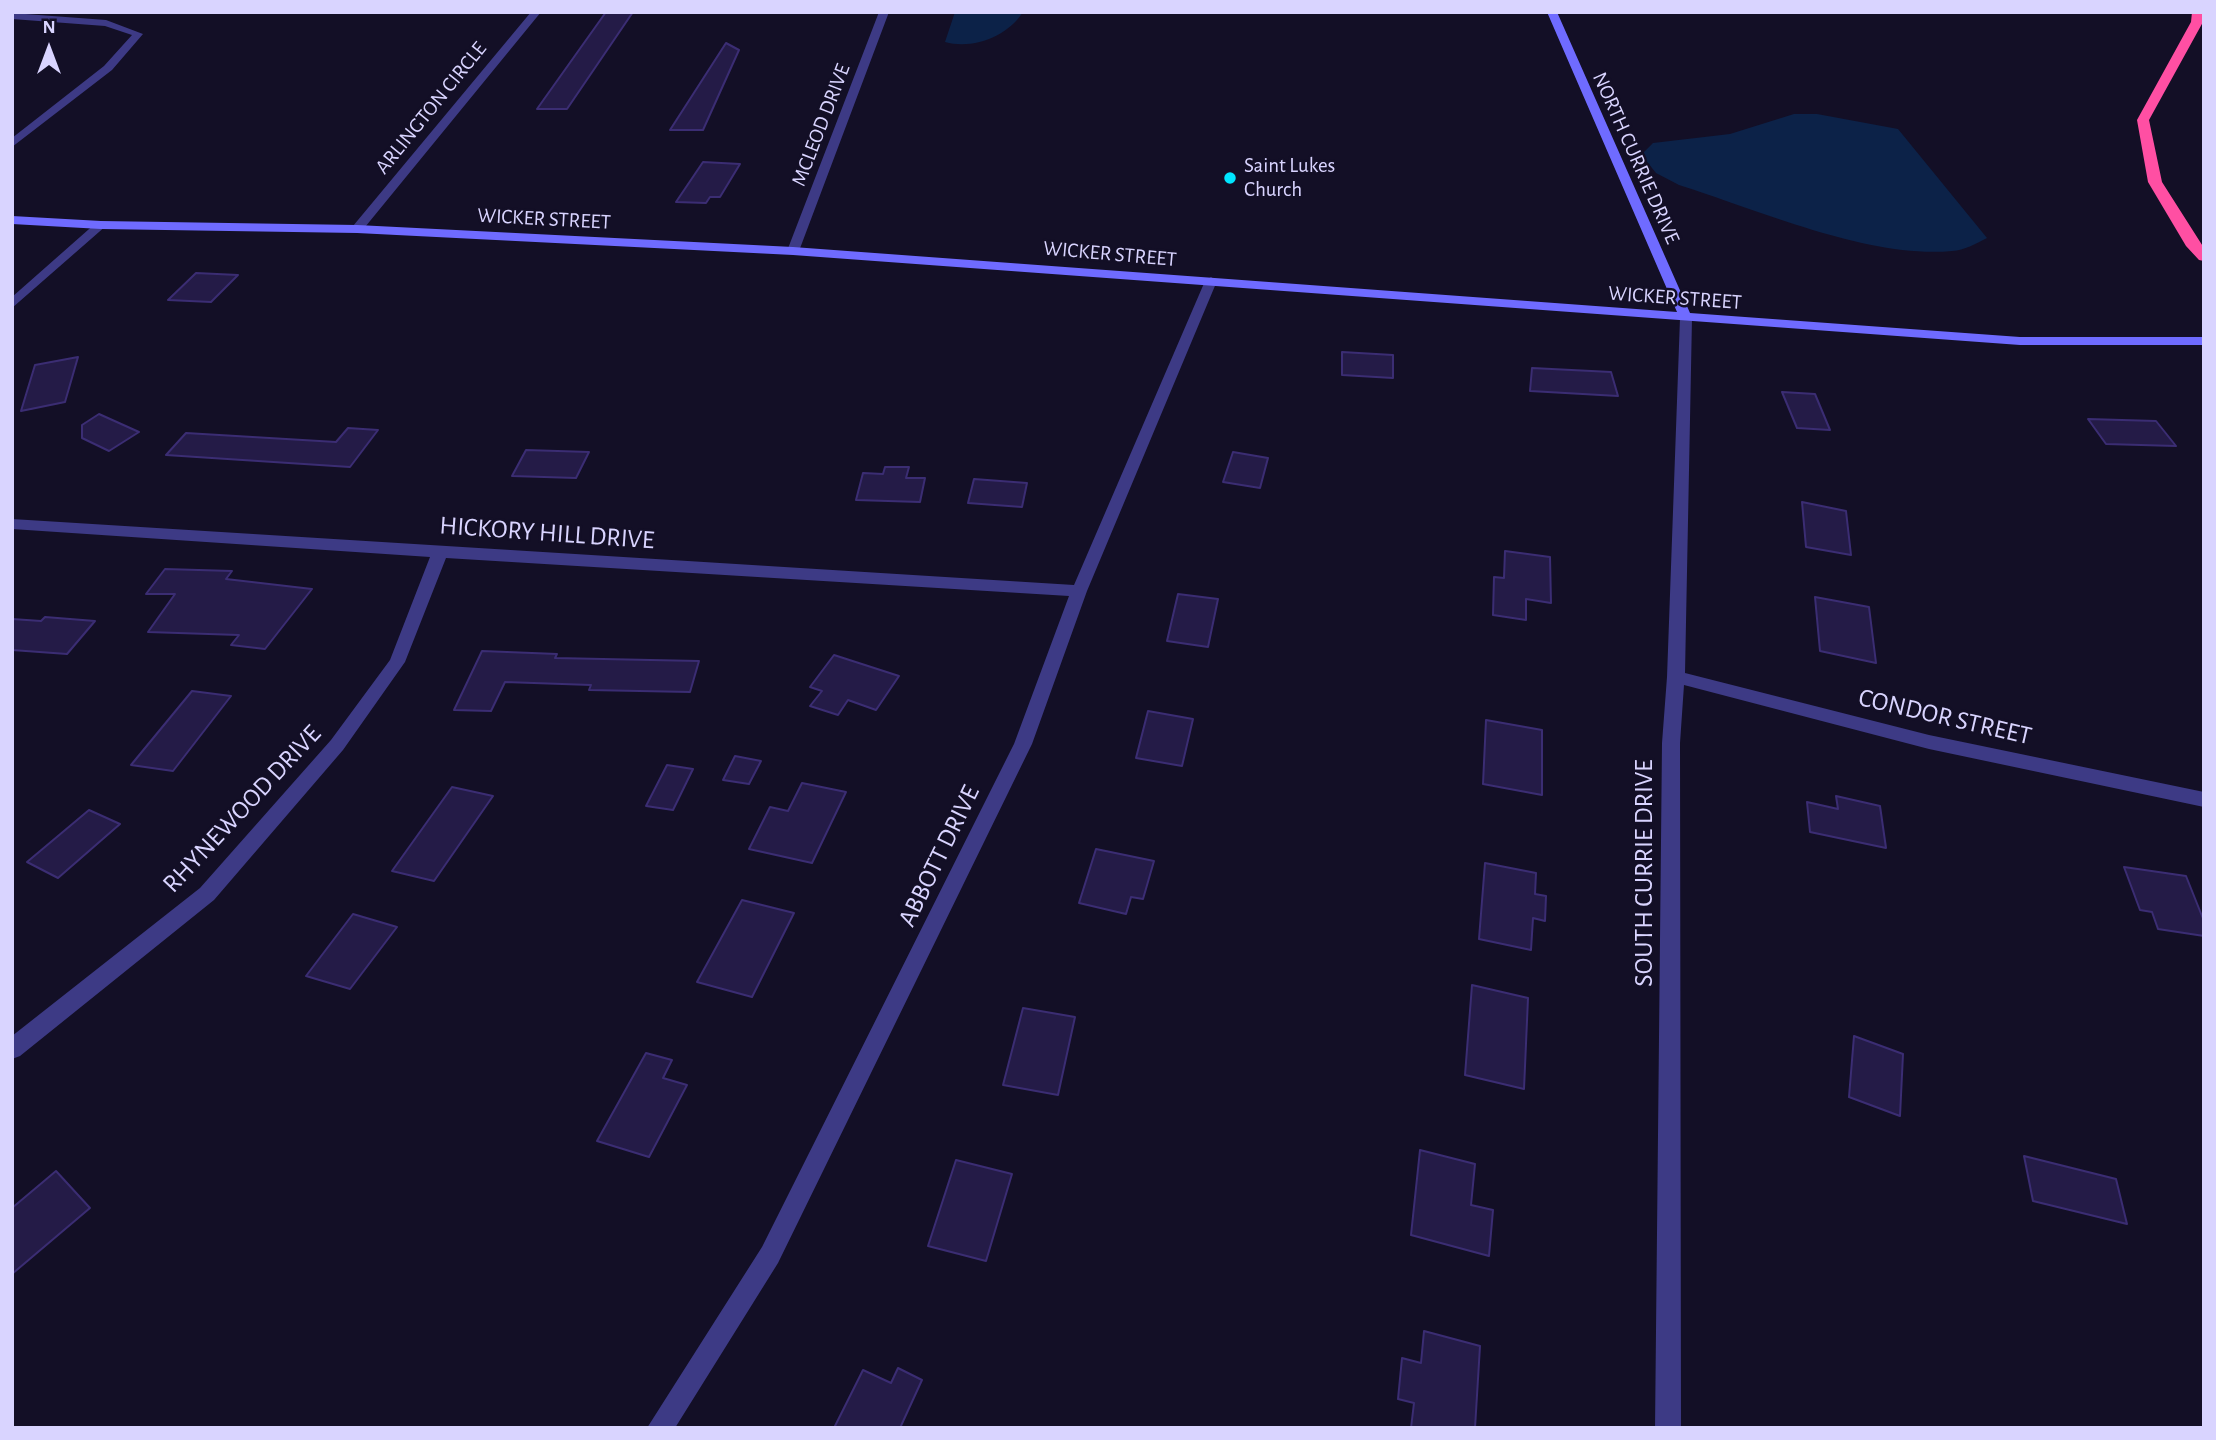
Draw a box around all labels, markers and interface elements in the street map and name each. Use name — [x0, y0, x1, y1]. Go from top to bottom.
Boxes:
north arrow — [14, 14, 84, 84]
text: N — [42, 18, 56, 37]
street label: ARLINGTON CIRCLE — [370, 37, 492, 179]
street label: MCLEOD DRIVE — [786, 60, 856, 190]
street label: NORTH CURRIE DRIVE — [1587, 68, 1685, 248]
place label: Saint Lukes Church — [1244, 153, 1335, 203]
marker: Saint Lukes Church — [1222, 170, 1238, 186]
street label: WICKER STREET — [477, 203, 611, 235]
street label: WICKER STREET — [1042, 236, 1178, 272]
street label: WICKER STREET — [1607, 281, 1743, 315]
street label: HICKORY HILL DRIVE — [439, 510, 655, 556]
street label: CONDOR STREET — [1855, 682, 2035, 752]
street label: RHYNEWOOD DRIVE — [156, 719, 328, 899]
street label: SOUTH CURRIE DRIVE — [1628, 759, 1660, 987]
street label: ABBOTT DRIVE — [891, 780, 987, 932]

